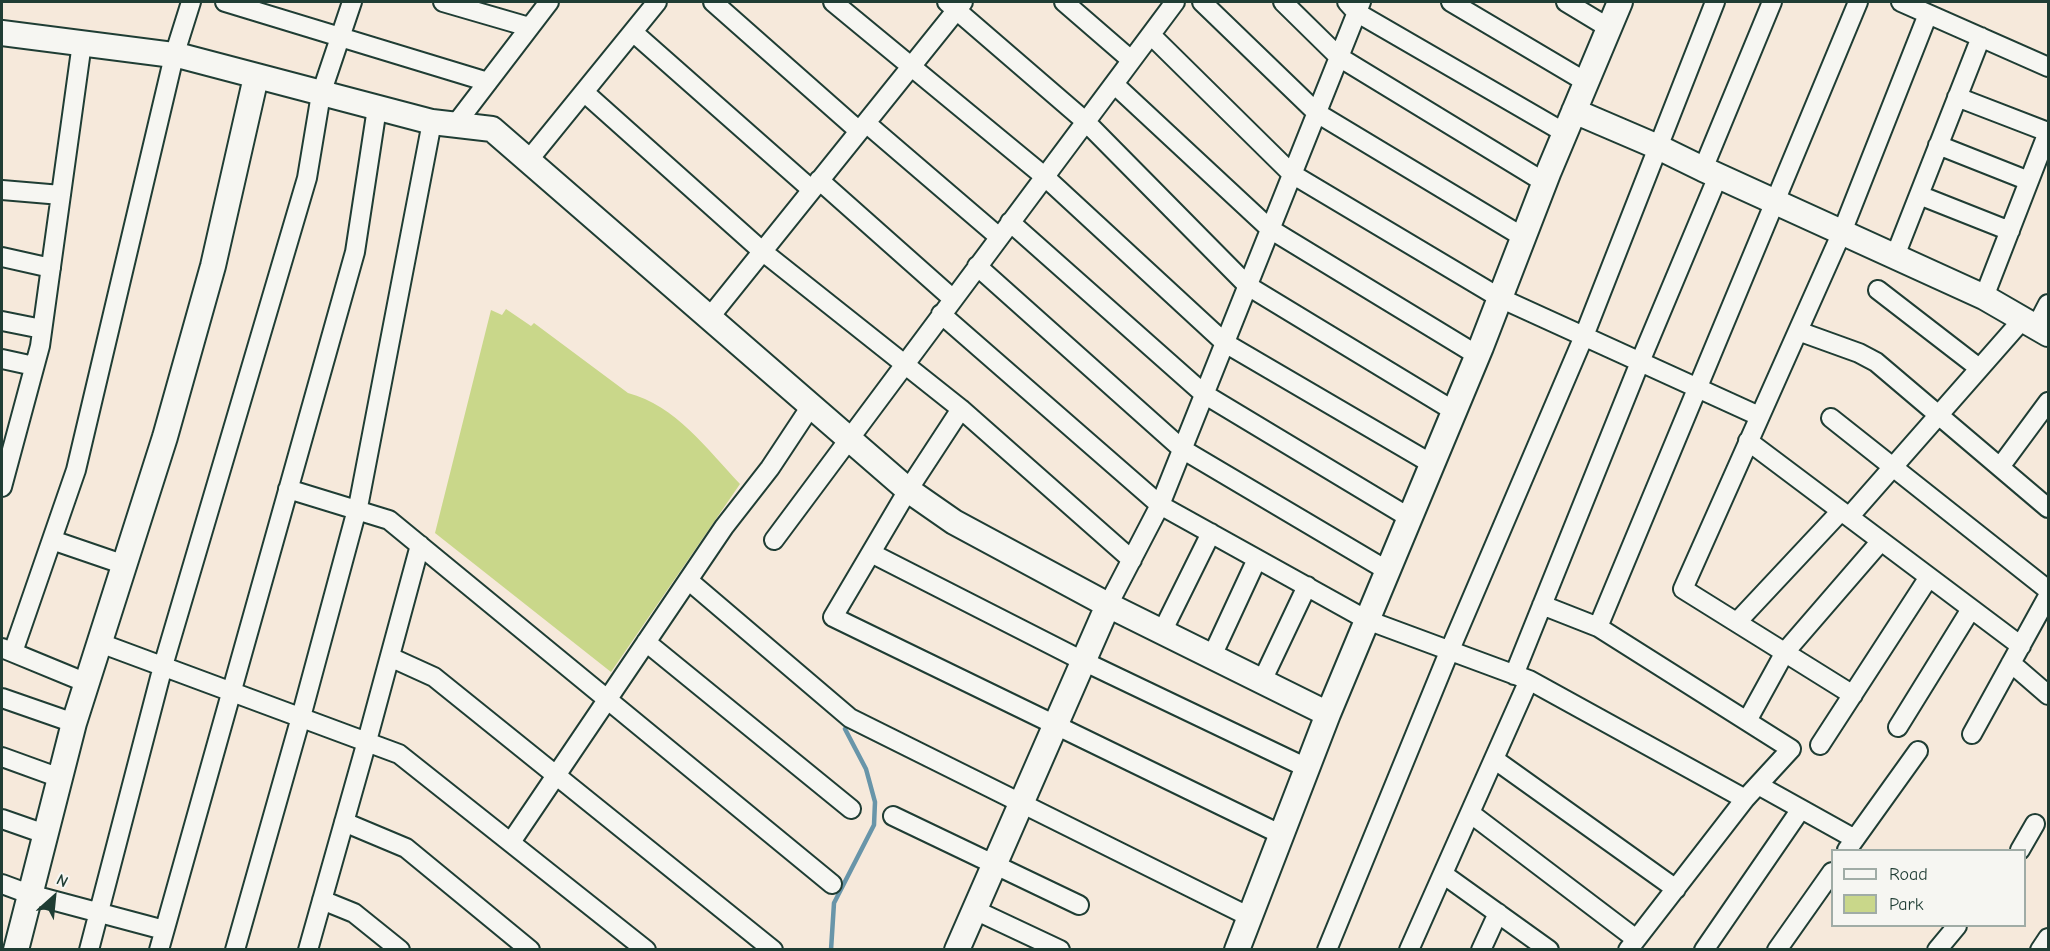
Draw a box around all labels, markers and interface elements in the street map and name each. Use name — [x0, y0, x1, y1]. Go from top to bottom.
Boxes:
legend — [1831, 849, 2026, 927]
text: Road — [1889, 864, 1928, 885]
north arrow — [24, 867, 84, 927]
text: N — [53, 871, 71, 891]
text: Park — [1889, 894, 1923, 915]

